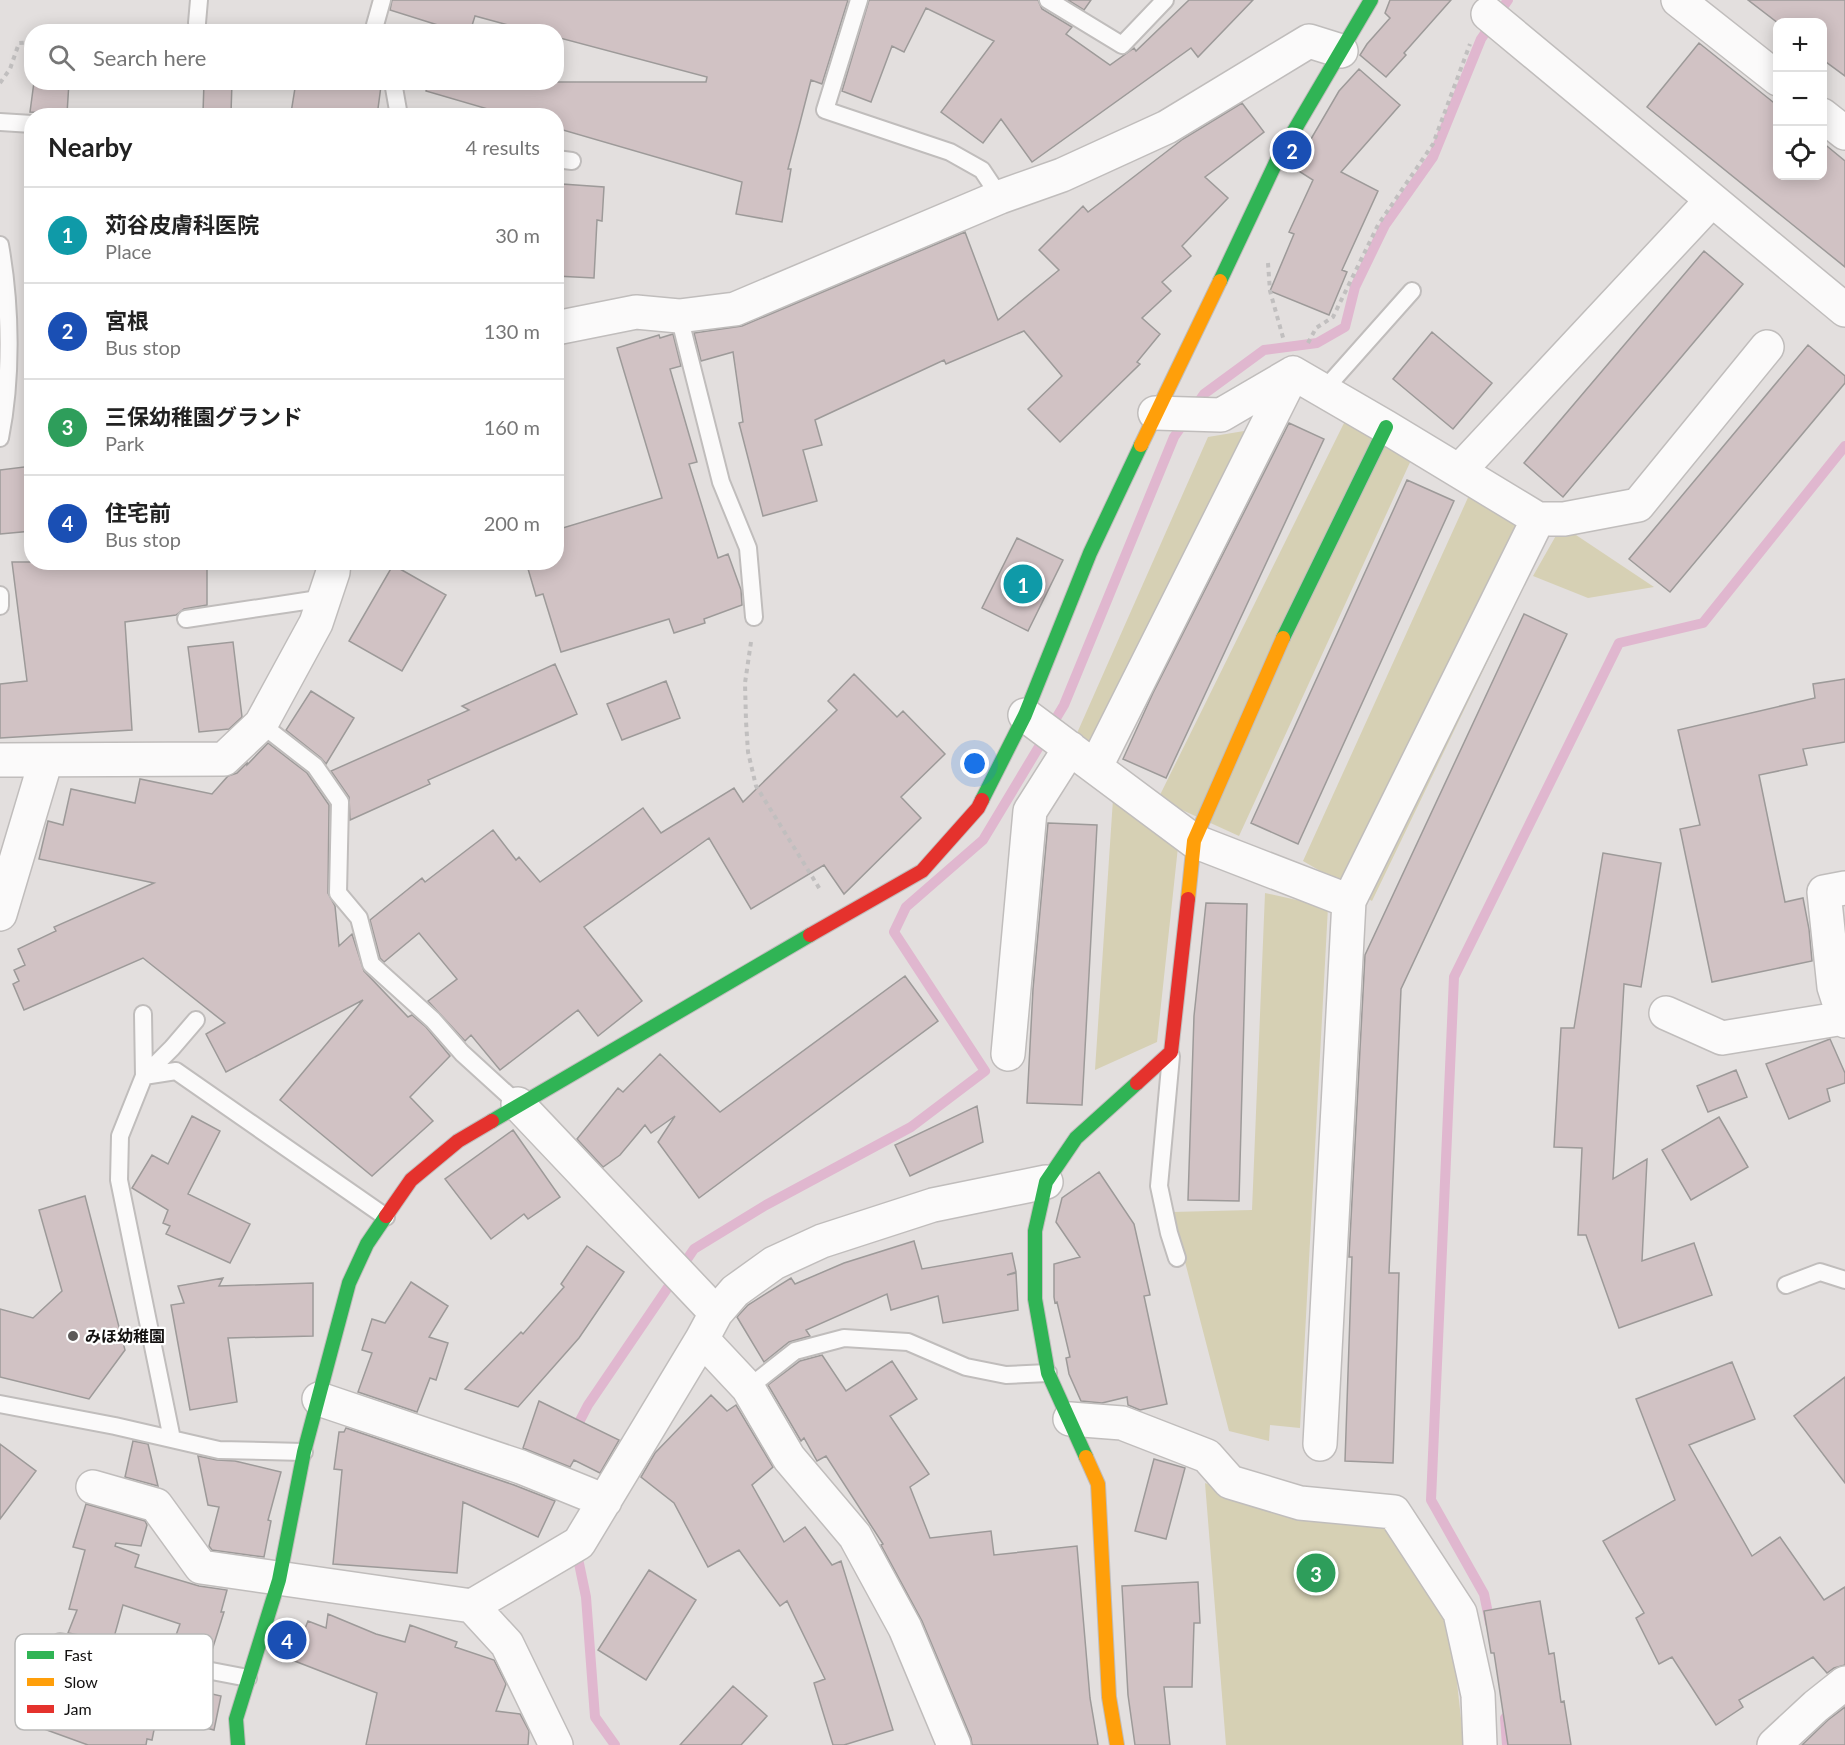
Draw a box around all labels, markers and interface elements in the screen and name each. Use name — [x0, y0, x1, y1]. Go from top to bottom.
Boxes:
map controls — [1773, 18, 1827, 180]
button: + — [1773, 18, 1827, 72]
search box — [24, 24, 564, 90]
icon: search — [45, 41, 78, 74]
text: Search here — [93, 44, 206, 71]
button: − — [1773, 72, 1827, 126]
button: locate — [1773, 126, 1827, 180]
pin: 2 — [1272, 128, 1312, 172]
text: Nearby — [48, 131, 133, 163]
text: 4 results — [465, 135, 540, 159]
text: 苅谷皮膚科医院 — [105, 211, 259, 238]
text: 1 — [62, 223, 73, 247]
text: 30 m — [495, 223, 540, 247]
text: Place — [105, 239, 152, 263]
text: 宮根 — [105, 307, 149, 334]
text: 2 — [62, 319, 73, 343]
text: 130 m — [484, 319, 540, 343]
text: Bus stop — [105, 335, 181, 359]
text: 三保幼稚園グランド — [105, 403, 303, 430]
text: 3 — [62, 415, 73, 439]
text: 160 m — [484, 415, 540, 439]
text: Park — [105, 431, 144, 455]
text: 住宅前 — [105, 499, 171, 526]
text: 4 — [62, 511, 73, 535]
text: 200 m — [484, 511, 540, 535]
text: Bus stop — [105, 527, 181, 551]
pin: 1 — [1004, 562, 1042, 606]
your location — [960, 749, 989, 778]
place label: みほ幼稚園 — [85, 1326, 165, 1345]
marker: みほ幼稚園 — [66, 1329, 80, 1343]
pin: 3 — [1296, 1550, 1336, 1596]
pin: 4 — [268, 1618, 306, 1662]
legend — [15, 1634, 213, 1730]
text: Fast — [64, 1645, 93, 1664]
text: Slow — [64, 1672, 98, 1691]
text: Jam — [64, 1699, 92, 1718]

